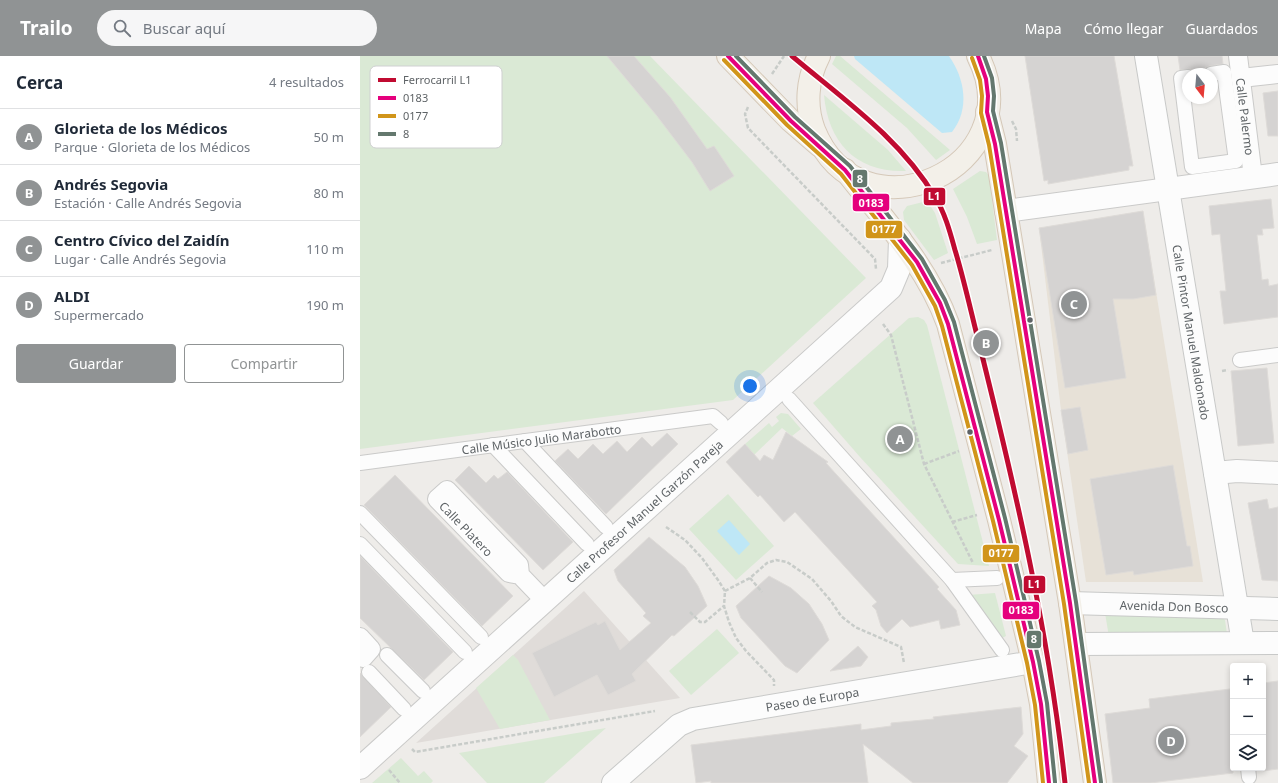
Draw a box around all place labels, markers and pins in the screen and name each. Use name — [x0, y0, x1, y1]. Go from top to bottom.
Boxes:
pin: C — [1061, 289, 1087, 319]
unlabelled marker — [1025, 315, 1035, 325]
pin: B — [973, 328, 999, 358]
pin: A — [887, 424, 913, 454]
unlabelled marker — [965, 427, 975, 437]
pin: D — [1158, 726, 1184, 756]

